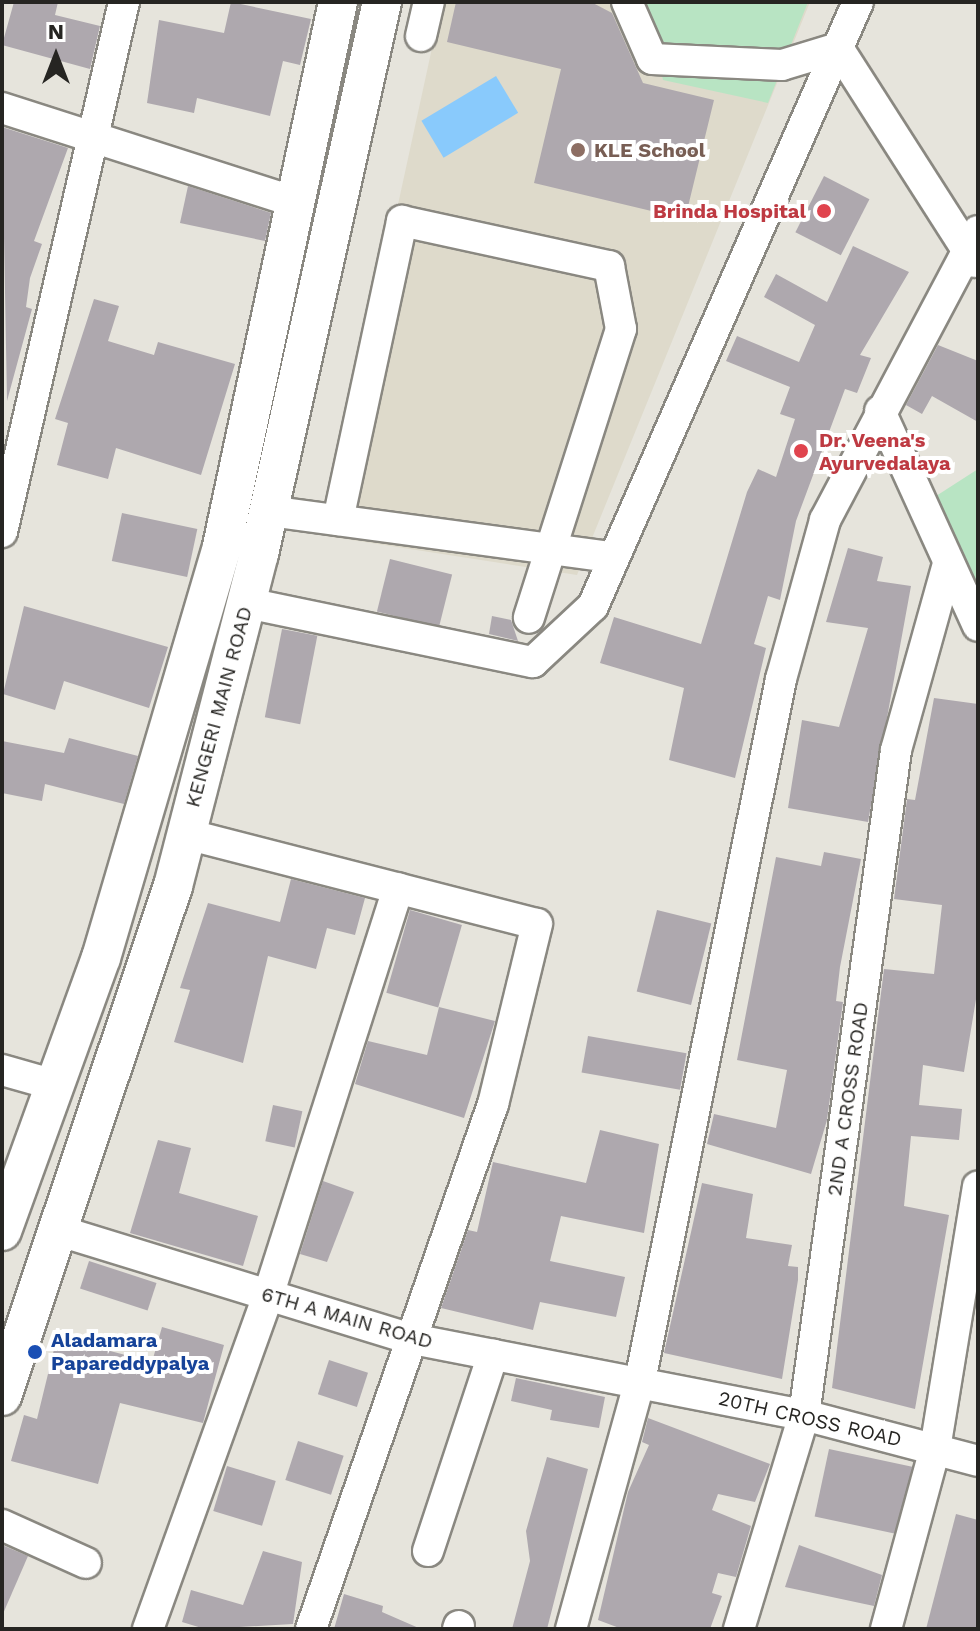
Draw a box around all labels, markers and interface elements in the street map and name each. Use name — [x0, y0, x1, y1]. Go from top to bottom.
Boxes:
north arrow — [16, 16, 96, 96]
text: N — [48, 19, 64, 44]
place label: KLE School — [594, 138, 705, 162]
marker: KLE School — [569, 141, 587, 159]
place label: Brinda Hospital — [653, 199, 806, 223]
marker: Brinda Hospital — [813, 200, 835, 222]
place label: Dr. Veena's Ayurvedalaya — [819, 428, 951, 475]
marker: Dr. Veena's Ayurvedalaya — [790, 440, 812, 462]
street label: KENGERI MAIN ROAD — [181, 604, 257, 810]
street label: 2ND A CROSS ROAD — [822, 1000, 874, 1198]
street label: 6TH A MAIN ROAD — [258, 1282, 436, 1354]
place label: Aladamara Papareddypalya — [51, 1328, 209, 1375]
marker: Aladamara Papareddypalya — [26, 1343, 44, 1361]
street label: 20TH CROSS ROAD — [716, 1386, 904, 1452]

